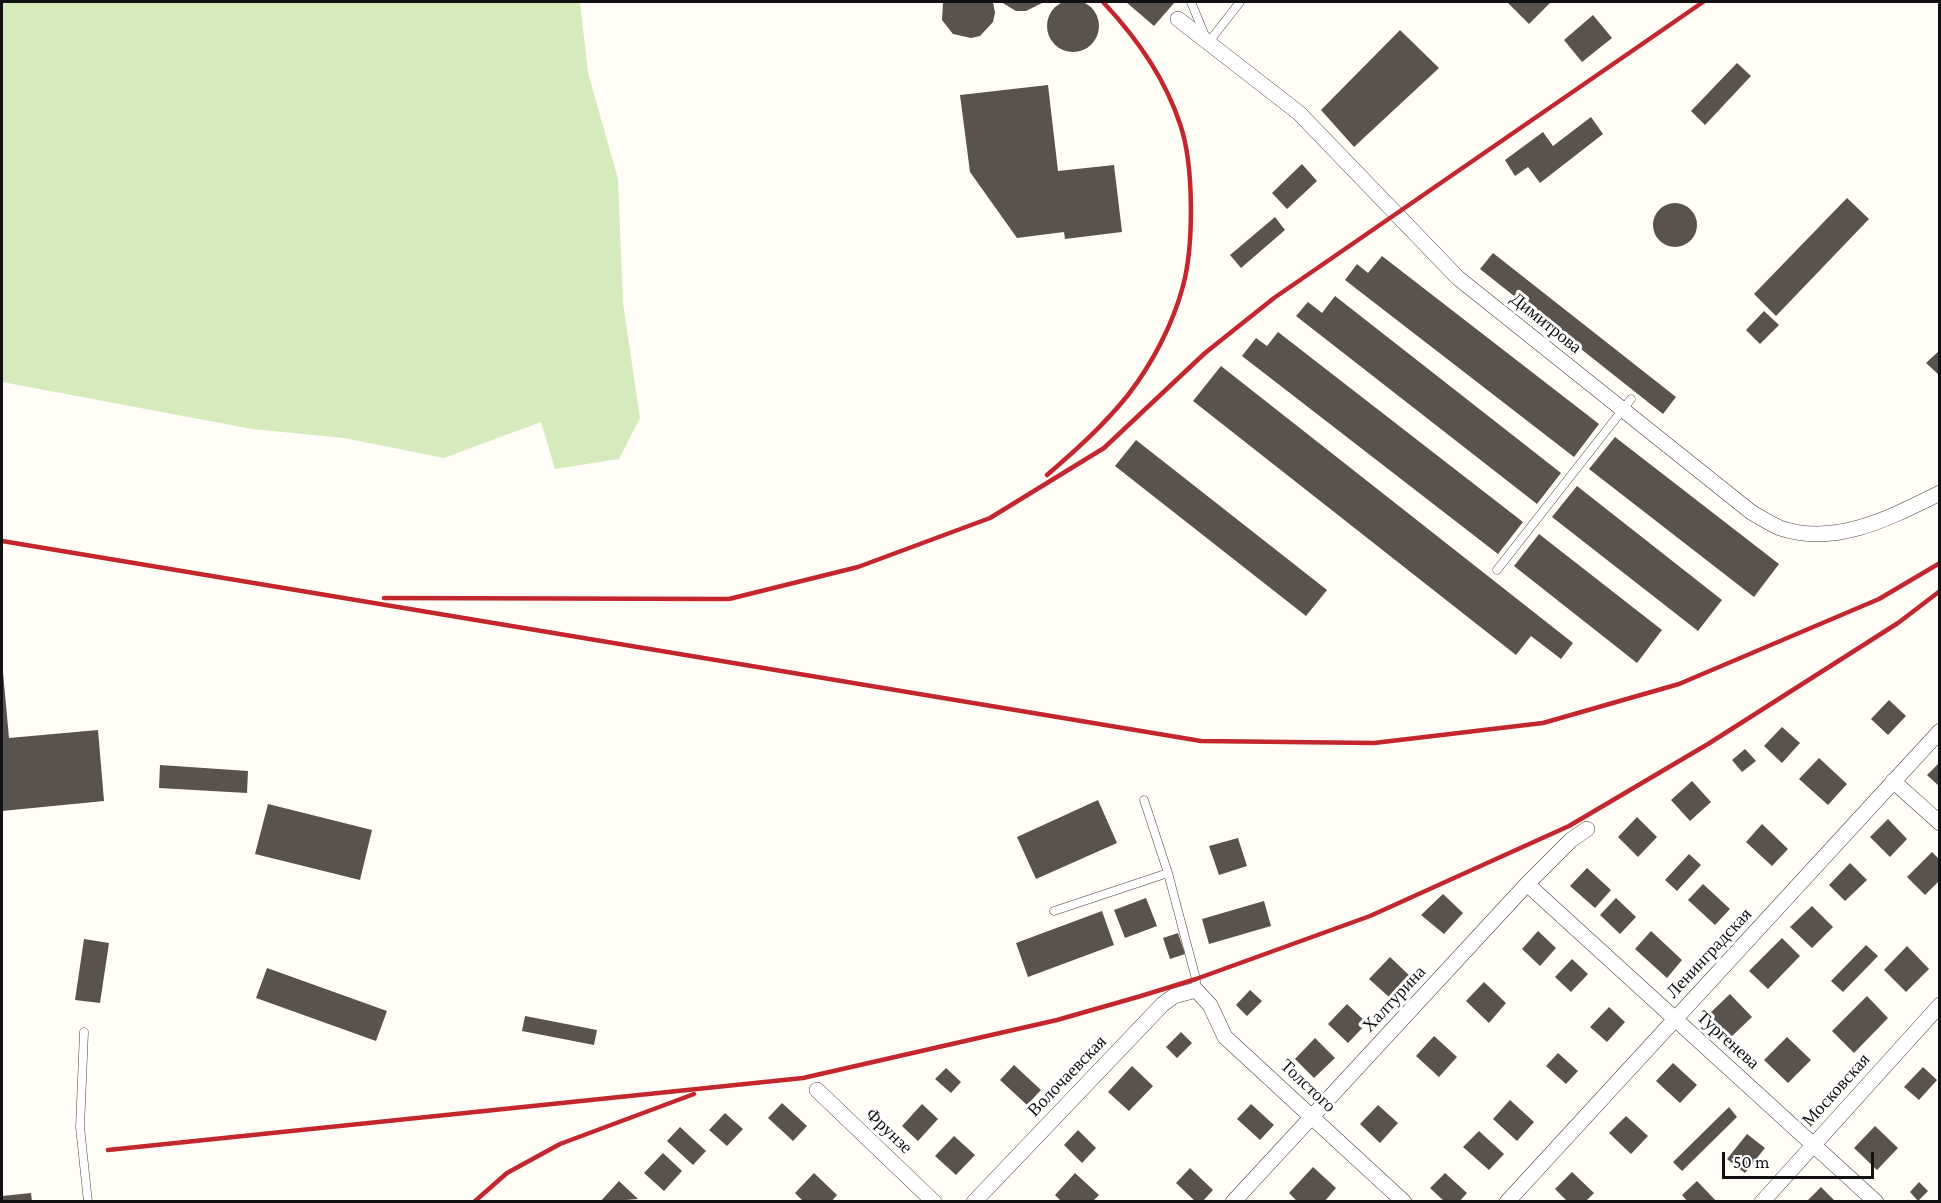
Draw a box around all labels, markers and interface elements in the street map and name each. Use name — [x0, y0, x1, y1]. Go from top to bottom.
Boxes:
street label: Димитрова — [1506, 288, 1586, 358]
street label: Ленинградская — [1662, 903, 1756, 1003]
street label: Халтурина — [1358, 961, 1430, 1037]
street label: Тургенева — [1692, 1006, 1764, 1074]
street label: Волочаевская — [1023, 1031, 1111, 1121]
street label: Московская — [1798, 1049, 1874, 1131]
street label: Толстого — [1276, 1055, 1340, 1117]
street label: Фрунзе — [861, 1104, 917, 1158]
scale bar — [1725, 1140, 1876, 1178]
text: 50 m — [1733, 1152, 1770, 1172]

